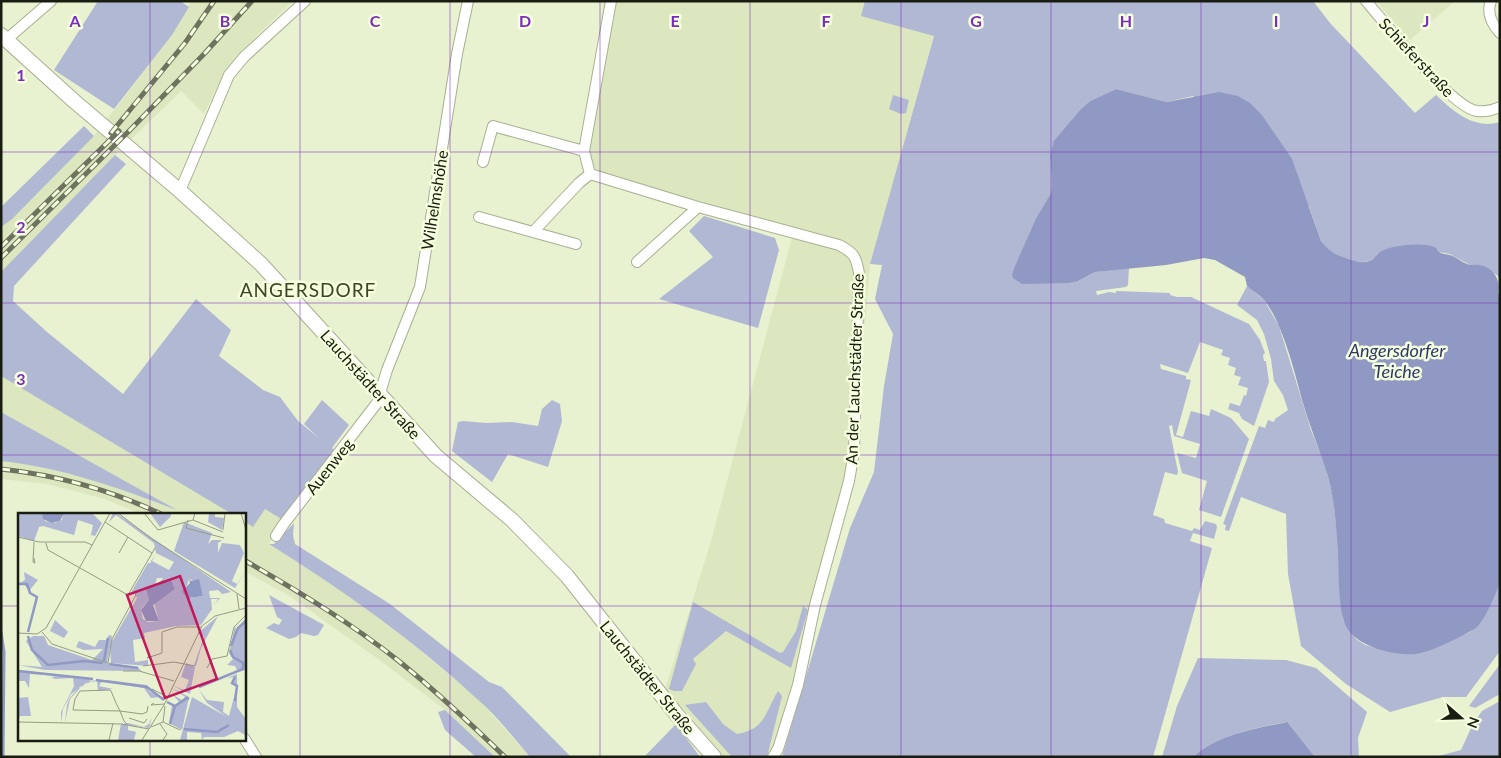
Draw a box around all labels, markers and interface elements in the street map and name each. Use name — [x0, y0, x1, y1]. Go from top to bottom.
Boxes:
text: A — [68, 11, 81, 30]
text: B — [220, 11, 230, 30]
text: C — [370, 11, 381, 30]
text: D — [519, 11, 531, 30]
text: E — [670, 11, 680, 30]
text: F — [821, 11, 831, 30]
text: G — [970, 11, 982, 30]
text: H — [1120, 11, 1132, 30]
text: I — [1274, 11, 1278, 30]
text: J — [1423, 11, 1429, 30]
street label: Schieferstraße — [1376, 14, 1458, 100]
text: 1 — [16, 65, 26, 84]
street label: Wilhelmshöhe — [417, 149, 451, 251]
text: 2 — [16, 217, 26, 236]
street label: An der Lauchstädter Straße — [841, 273, 867, 465]
district label: ANGERSDORF — [240, 278, 376, 301]
street label: Lauchstädter Straße — [317, 325, 425, 443]
water label: Angersdorfer Teiche — [1348, 339, 1446, 382]
text: 3 — [16, 369, 26, 388]
street label: Auenweg — [301, 434, 357, 498]
inset map — [18, 513, 245, 740]
street label: Lauchstädter Straße — [596, 616, 700, 738]
north arrow — [1436, 693, 1486, 743]
text: N — [1464, 715, 1484, 731]

